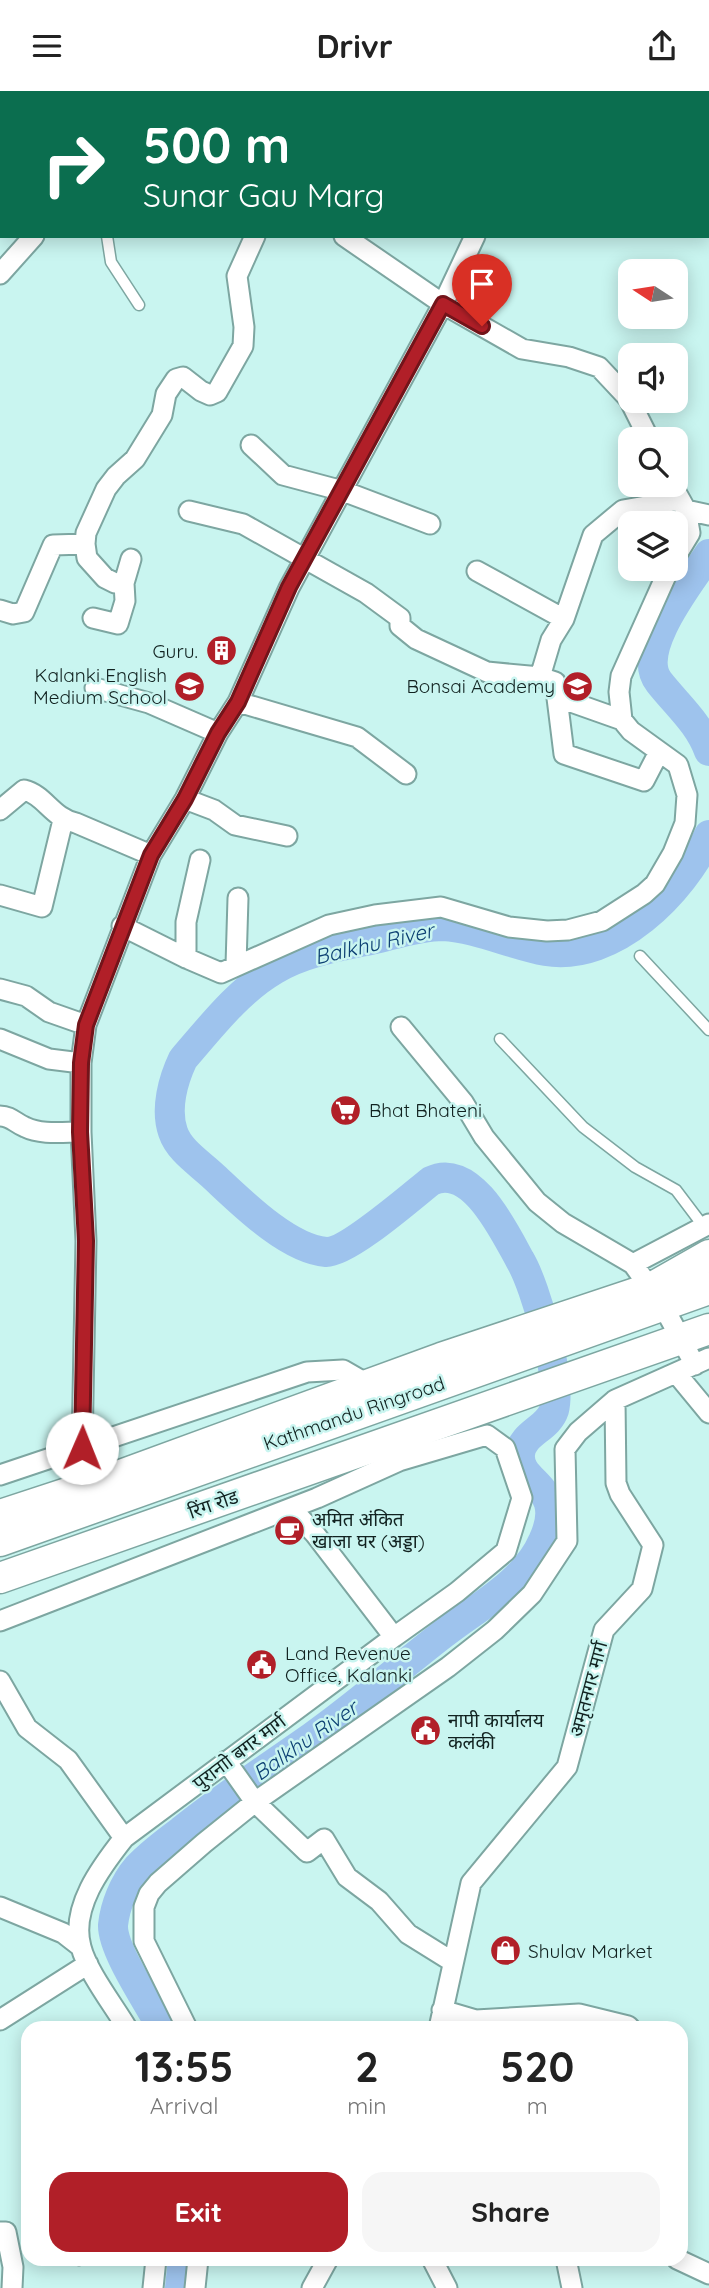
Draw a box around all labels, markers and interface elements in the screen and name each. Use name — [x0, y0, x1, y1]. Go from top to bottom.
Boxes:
text: Drivr — [316, 26, 393, 66]
icon: menu — [28, 27, 66, 65]
icon: share — [643, 27, 681, 65]
text: 500 m — [143, 114, 290, 175]
icon: right — [28, 119, 119, 210]
text: Sunar Gau Marg — [143, 175, 385, 215]
pin — [452, 254, 512, 326]
north arrow — [618, 259, 688, 329]
map controls — [618, 259, 688, 581]
icon: arrive — [463, 265, 501, 303]
button: sound — [618, 343, 688, 413]
button: search — [618, 427, 688, 497]
button: layers — [618, 511, 688, 581]
building icon: Guru. — [204, 634, 238, 668]
place label: Guru. — [152, 639, 198, 663]
place label: Kalanki English Medium School — [33, 663, 167, 709]
school or university icon: Kalanki English Medium School — [173, 669, 207, 703]
school or university icon: Bonsai Academy — [561, 669, 595, 703]
place label: Bonsai Academy — [406, 674, 555, 698]
water label: Balkhu River — [312, 916, 439, 969]
supermarket icon: Bhat Bhateni — [329, 1093, 363, 1127]
place label: Bhat Bhateni — [369, 1098, 482, 1122]
street label: Kathmandu Ringroad — [260, 1371, 448, 1455]
position arrow — [45, 1411, 119, 1485]
street label: रिंग रोड — [185, 1484, 242, 1524]
place label: अमित अंकित खाजा घर (अड्डा) — [312, 1507, 425, 1553]
cafe icon: अमित अंकित खाजा घर (अड्डा) — [272, 1513, 306, 1547]
street label: अमृतनगर मार्ग — [564, 1638, 613, 1740]
place label: Land Revenue Office, Kalanki — [285, 1641, 412, 1687]
public building icon: Land Revenue Office, Kalanki — [245, 1647, 279, 1681]
water label: Balkhu River — [248, 1693, 365, 1785]
place label: नापी कार्यालय कलंकी — [448, 1708, 545, 1754]
street label: पुरानाो बगर मार्ग — [188, 1709, 292, 1796]
public building icon: नापी कार्यालय कलंकी — [408, 1714, 442, 1748]
shop icon: Shulav Market — [488, 1934, 522, 1968]
place label: Shulav Market — [528, 1939, 653, 1963]
text: 13:55 — [135, 2040, 234, 2093]
text: 2 — [355, 2040, 379, 2093]
text: 520 — [500, 2040, 574, 2093]
text: Arrival — [150, 2091, 219, 2120]
text: min — [347, 2091, 387, 2120]
text: m — [527, 2091, 548, 2120]
button: Exit — [49, 2172, 348, 2252]
button: Share — [362, 2172, 660, 2252]

